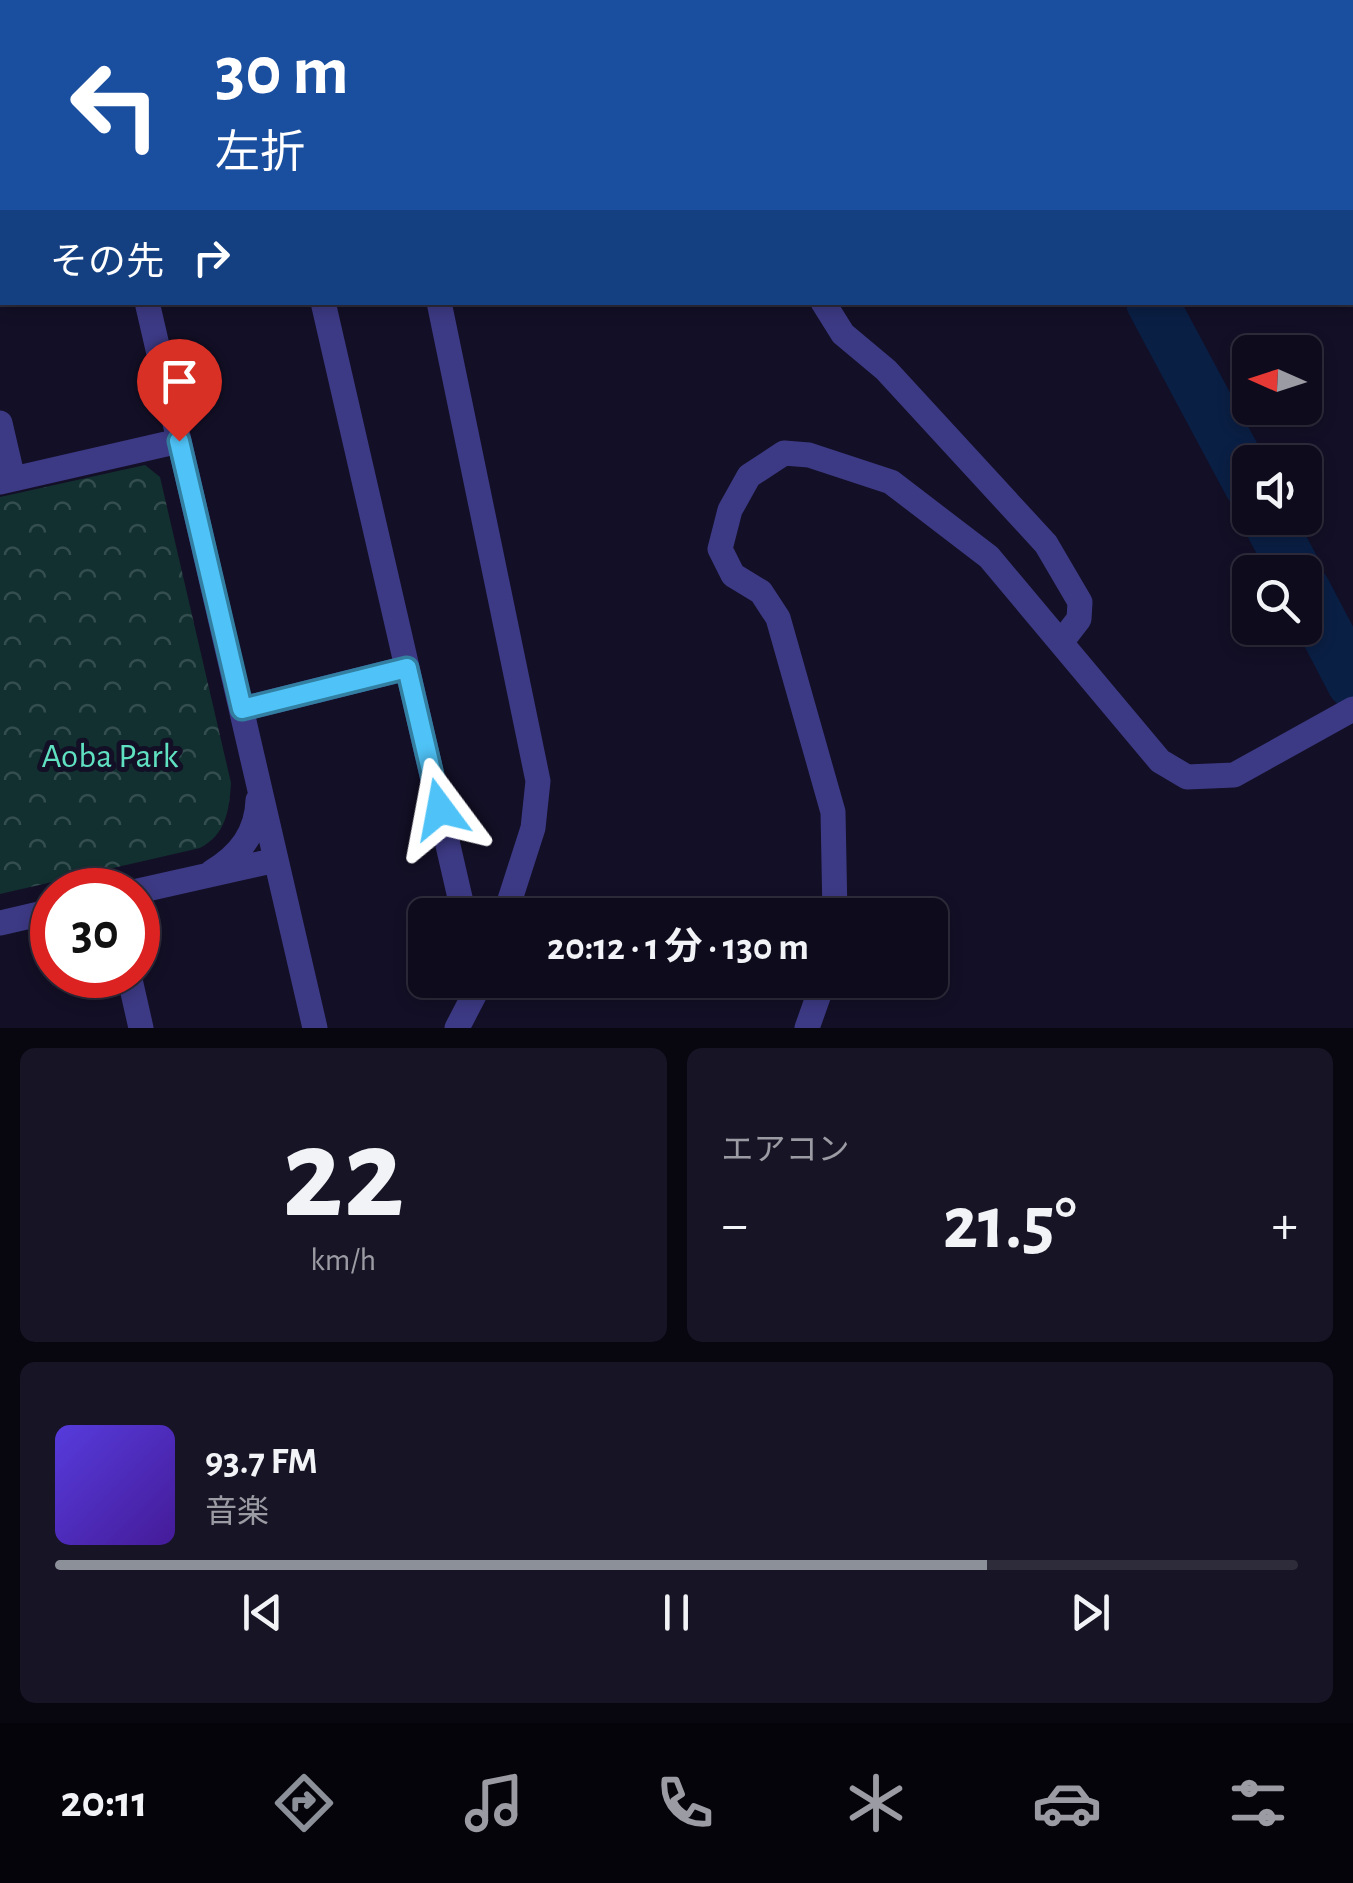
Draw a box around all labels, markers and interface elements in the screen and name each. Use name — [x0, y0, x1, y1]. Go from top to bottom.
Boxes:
text: 30 m — [215, 37, 349, 107]
icon: left — [50, 40, 180, 170]
text: 左折 — [215, 131, 305, 176]
icon: right — [184, 230, 239, 285]
text: その先 — [50, 244, 164, 282]
north arrow — [1232, 335, 1322, 425]
map controls — [1232, 335, 1322, 645]
pin — [137, 339, 222, 442]
icon: arrive — [152, 354, 207, 409]
button: sound — [1232, 445, 1322, 535]
button: search — [1232, 555, 1322, 645]
park label: Aoba Park — [41, 739, 179, 774]
position arrow — [388, 757, 492, 861]
speed limit sign: 30 — [30, 868, 160, 998]
text: 20:12 · 1 分 · 130 m — [547, 929, 809, 967]
text: 22 — [282, 1111, 404, 1241]
text: エアコン — [722, 1134, 850, 1166]
text: 21.5° — [943, 1187, 1077, 1262]
text: − — [722, 1198, 748, 1253]
text: + — [1272, 1198, 1298, 1253]
text: km/h — [310, 1244, 376, 1276]
text: 93.7 FM — [205, 1443, 318, 1481]
text: 音楽 — [205, 1496, 269, 1528]
icon: previous — [235, 1585, 290, 1640]
icon: pause — [649, 1585, 704, 1640]
icon: next — [1063, 1585, 1118, 1640]
icon: directions — [269, 1768, 339, 1838]
icon: music — [459, 1768, 529, 1838]
icon: phone — [650, 1768, 720, 1838]
icon: climate — [841, 1768, 911, 1838]
icon: car — [1032, 1768, 1102, 1838]
icon: filters — [1223, 1768, 1293, 1838]
text: 20:11 — [60, 1780, 148, 1825]

